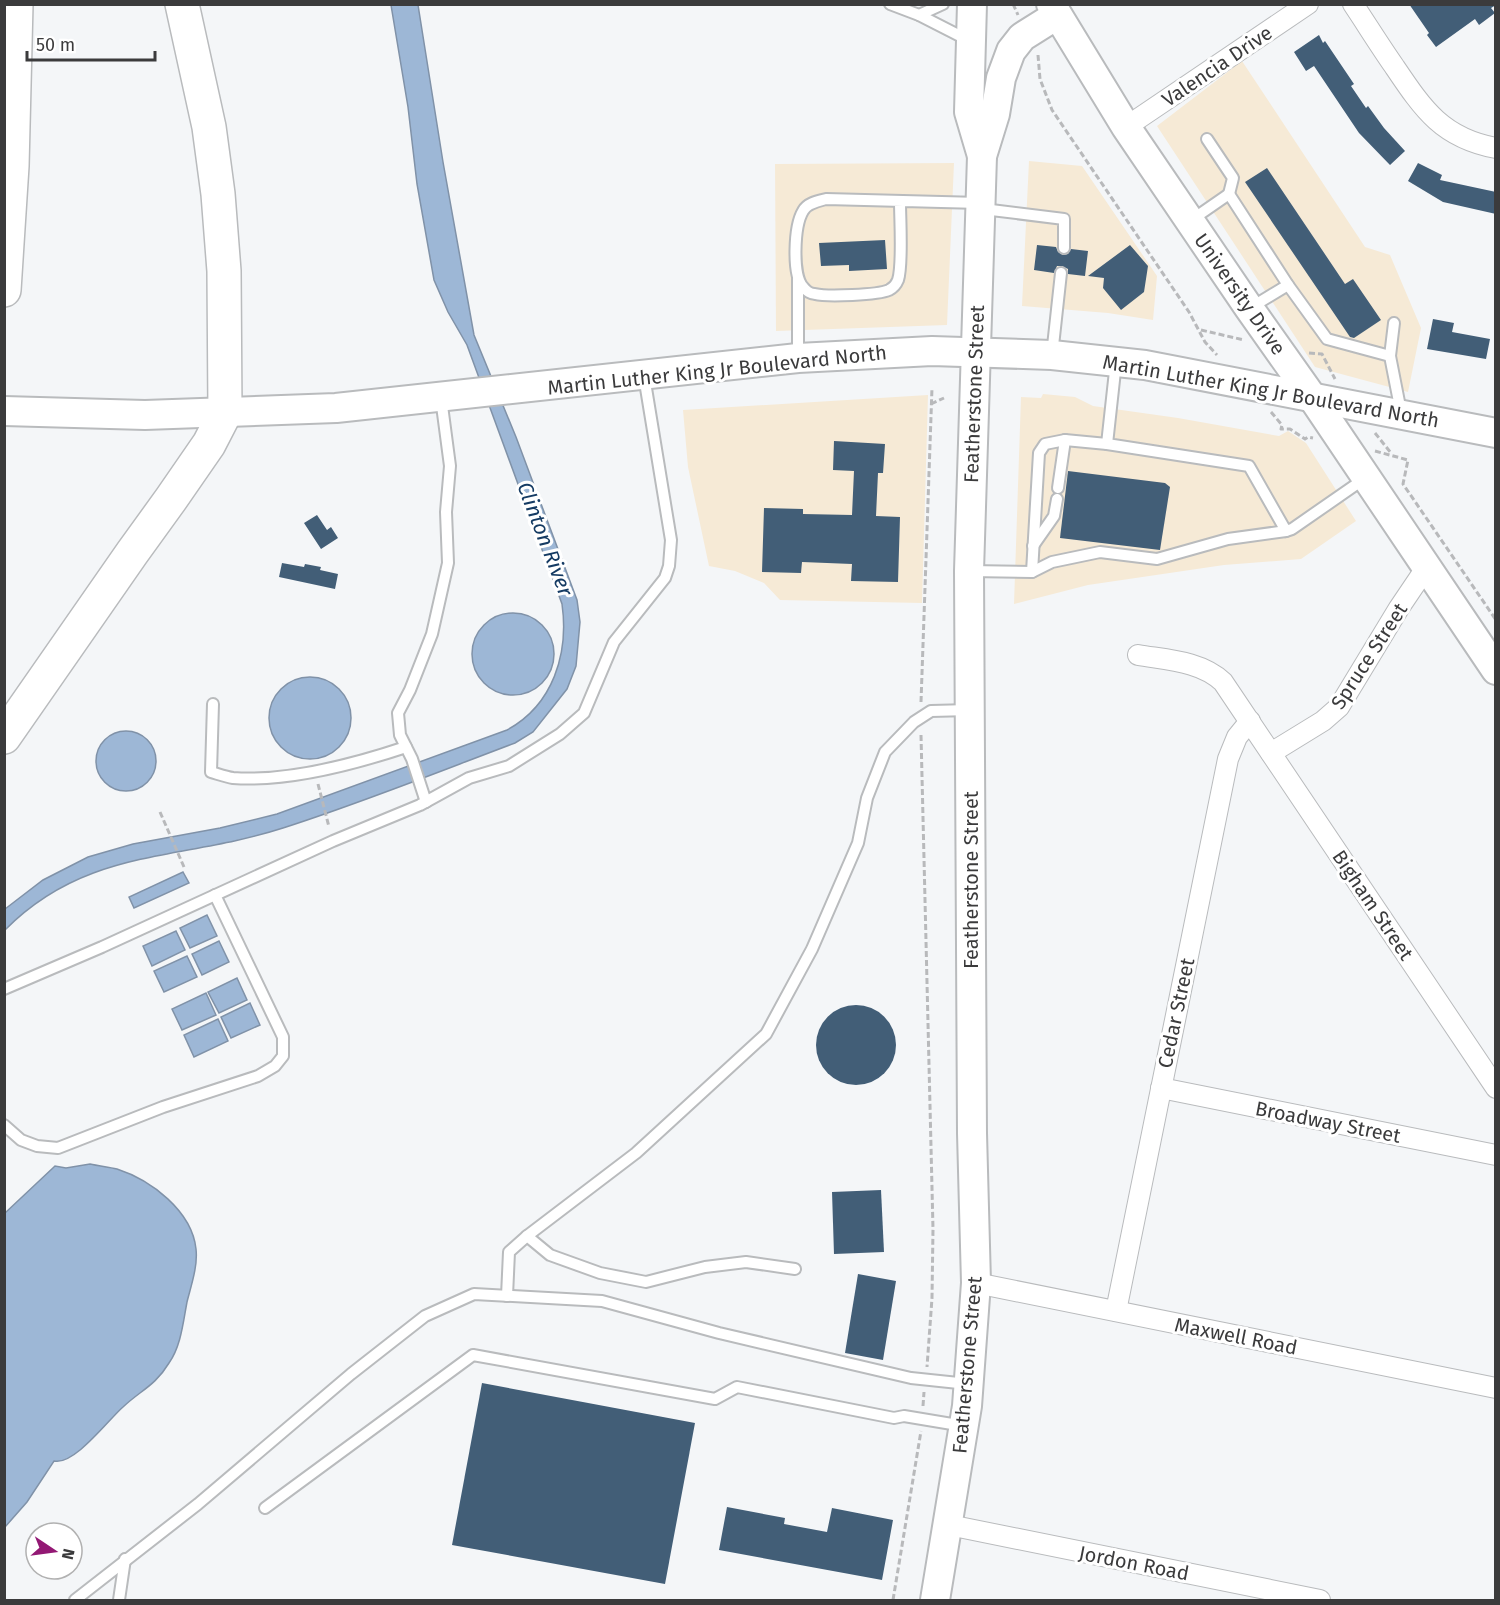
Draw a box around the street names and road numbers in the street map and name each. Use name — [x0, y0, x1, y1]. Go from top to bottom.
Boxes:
street label: Valencia Drive — [1157, 20, 1277, 112]
street label: University Drive — [1189, 229, 1291, 359]
street label: Featherstone Street — [959, 304, 989, 483]
street label: Martin Luther King Jr Boulevard North — [546, 340, 888, 400]
street label: Martin Luther King Jr Boulevard North — [1101, 350, 1441, 432]
street label: Spruce Street — [1326, 598, 1413, 714]
street label: Featherstone Street — [959, 790, 983, 969]
street label: Bigham Street — [1327, 845, 1419, 965]
street label: Cedar Street — [1153, 955, 1200, 1070]
street label: Broadway Street — [1253, 1096, 1404, 1148]
street label: Featherstone Street — [947, 1274, 987, 1455]
street label: Maxwell Road — [1173, 1312, 1299, 1360]
street label: Jordon Road — [1077, 1541, 1191, 1585]

